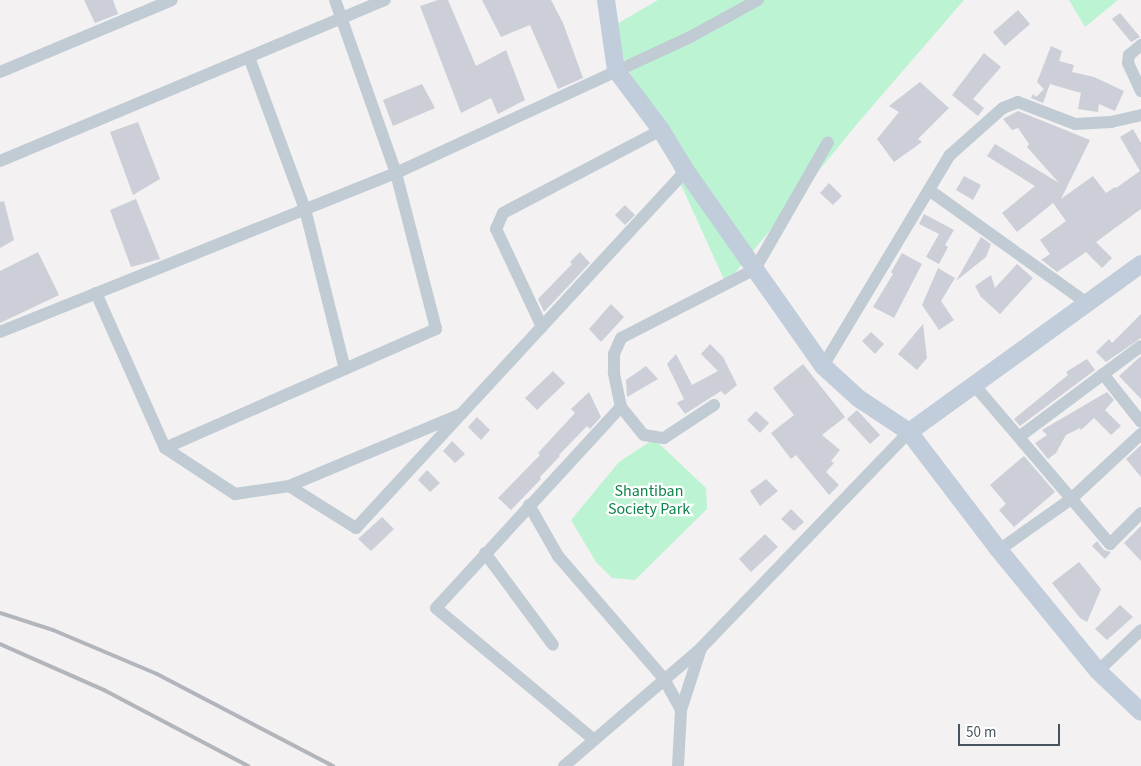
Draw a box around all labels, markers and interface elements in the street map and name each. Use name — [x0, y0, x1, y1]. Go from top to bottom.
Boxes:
park label: Shantiban Society Park — [608, 481, 690, 519]
scale bar — [961, 714, 1064, 746]
text: 50 m — [966, 722, 996, 743]

